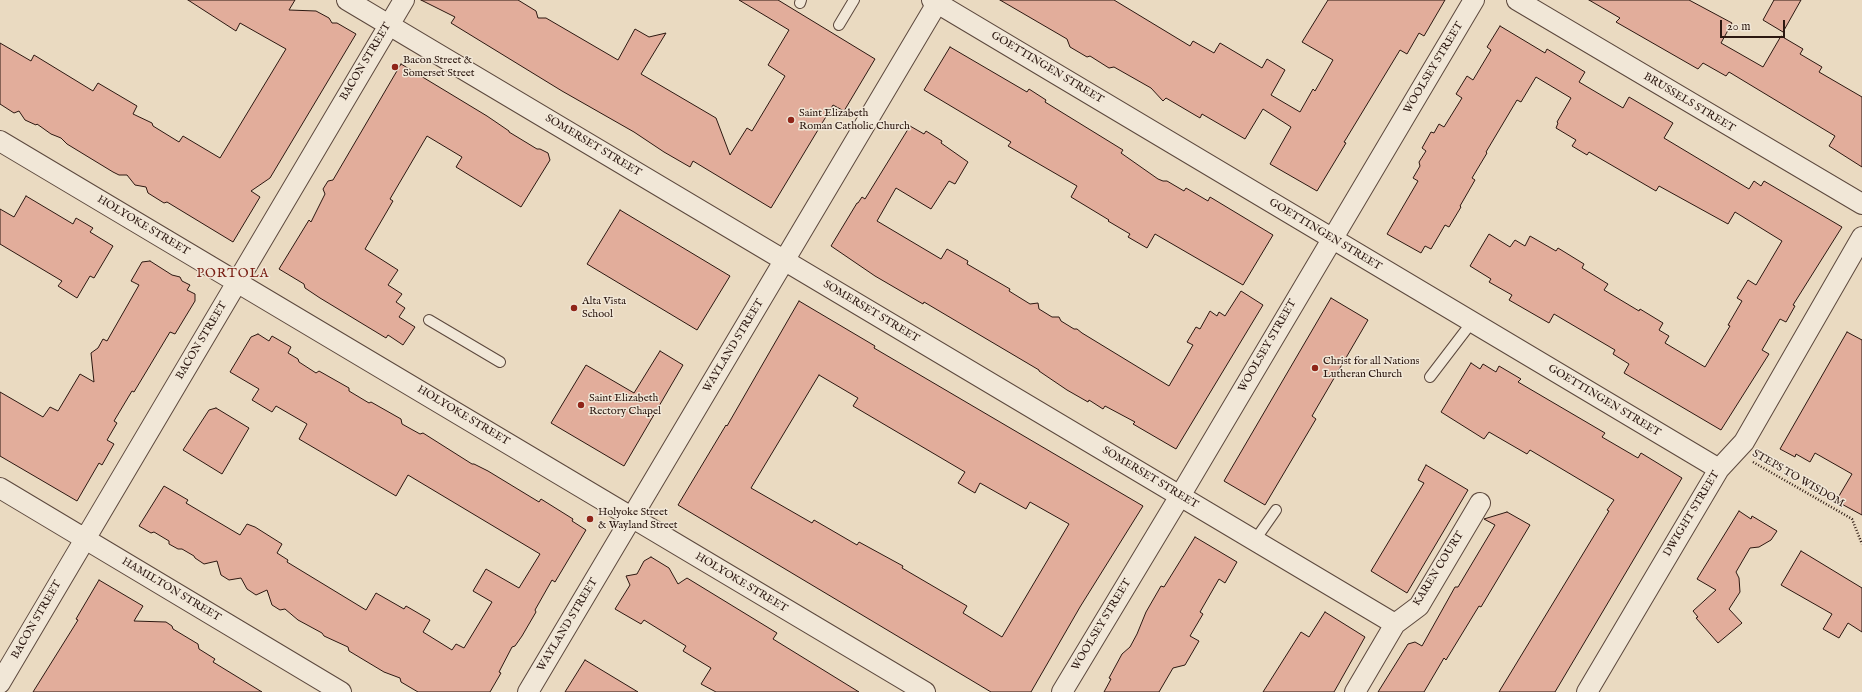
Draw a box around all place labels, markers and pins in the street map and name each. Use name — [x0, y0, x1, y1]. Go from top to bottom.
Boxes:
place label: Bacon Street & Somerset Street — [403, 54, 475, 80]
marker: Bacon Street & Somerset Street — [390, 62, 400, 72]
place label: Saint Elizabeth Roman Catholic Church — [799, 107, 910, 133]
marker: Saint Elizabeth Roman Catholic Church — [786, 115, 796, 125]
place label: Alta Vista School — [582, 295, 626, 321]
marker: Alta Vista School — [569, 303, 579, 313]
place label: Christ for all Nations Lutheran Church — [1323, 355, 1419, 381]
marker: Christ for all Nations Lutheran Church — [1310, 363, 1320, 373]
place label: Saint Elizabeth Rectory Chapel — [589, 392, 661, 418]
marker: Saint Elizabeth Rectory Chapel — [576, 400, 586, 410]
place label: Holyoke Street & Wayland Street — [598, 506, 678, 532]
marker: Holyoke Street & Wayland Street — [585, 514, 595, 524]

